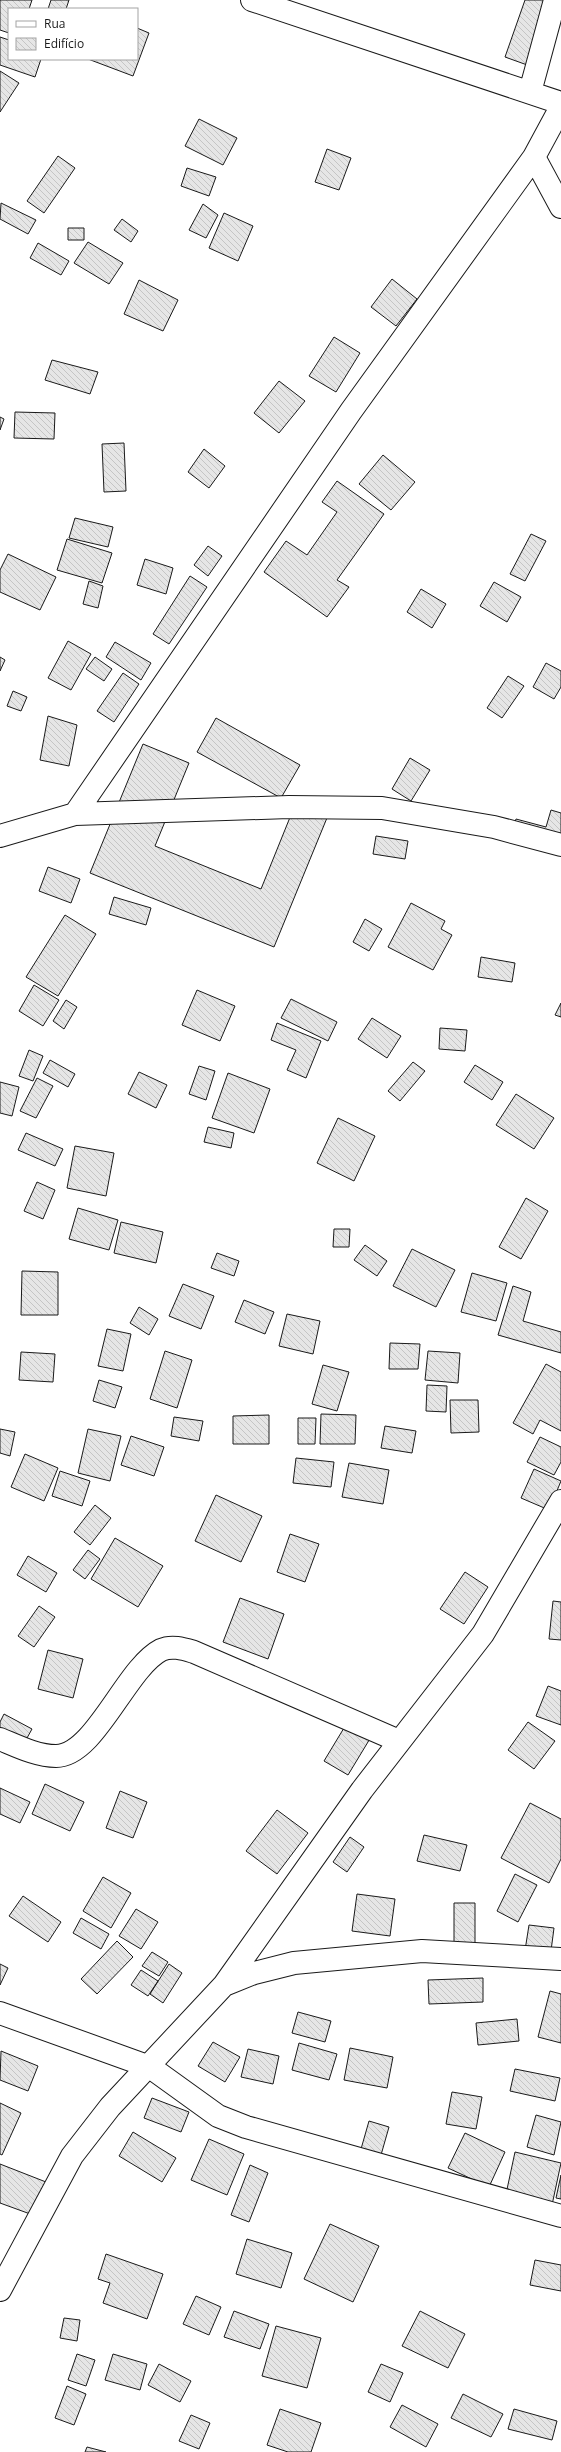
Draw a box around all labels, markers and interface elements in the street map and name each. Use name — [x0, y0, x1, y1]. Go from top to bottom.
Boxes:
legend — [8, 8, 138, 60]
text: Rua — [44, 15, 65, 32]
text: Edifício — [44, 35, 84, 52]

